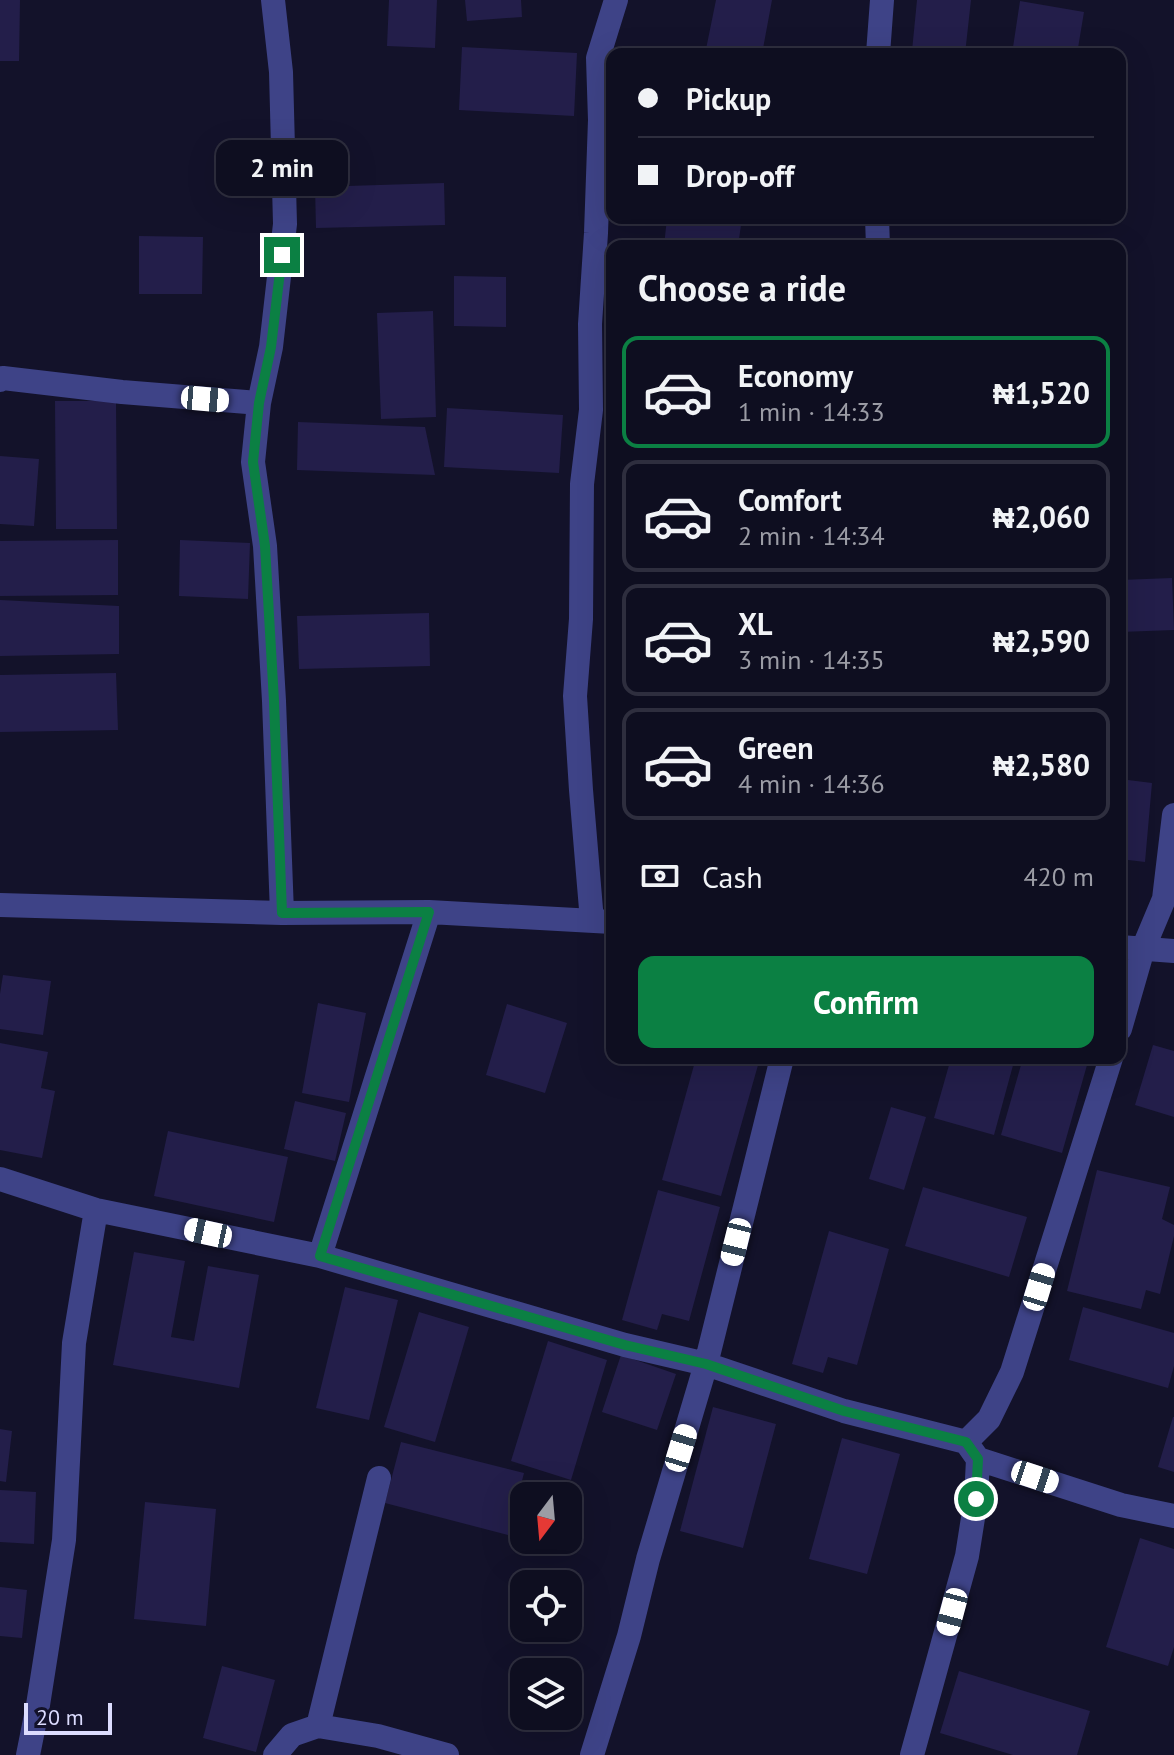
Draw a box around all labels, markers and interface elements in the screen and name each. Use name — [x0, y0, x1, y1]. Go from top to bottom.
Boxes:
text: Pickup — [686, 79, 771, 118]
callout: 2 min — [216, 139, 348, 195]
text: 2 min — [250, 151, 314, 184]
text: Drop-off — [686, 156, 794, 195]
route end — [264, 237, 300, 273]
text: Choose a ride — [638, 264, 846, 311]
icon: car — [642, 356, 714, 428]
text: Economy — [738, 356, 853, 395]
text: ₦1,520 — [993, 373, 1090, 412]
car — [180, 385, 230, 413]
text: 1 min · 14:33 — [738, 395, 885, 428]
icon: car — [642, 480, 714, 552]
text: Comfort — [738, 480, 841, 519]
text: ₦2,060 — [993, 497, 1090, 536]
text: 2 min · 14:34 — [738, 519, 885, 552]
icon: car — [642, 604, 714, 676]
text: XL — [738, 604, 772, 643]
text: ₦2,590 — [993, 621, 1090, 660]
text: 3 min · 14:35 — [738, 643, 885, 676]
icon: car — [642, 728, 714, 800]
text: Green — [738, 728, 813, 767]
text: ₦2,580 — [993, 745, 1090, 784]
text: 4 min · 14:36 — [738, 767, 885, 800]
icon: cash — [638, 854, 682, 898]
text: Cash — [702, 857, 763, 896]
text: 420 m — [1023, 860, 1094, 893]
button: Confirm — [638, 956, 1094, 1048]
car — [182, 1216, 234, 1250]
car — [719, 1216, 753, 1268]
car — [1021, 1261, 1057, 1313]
car — [663, 1422, 699, 1474]
car — [1008, 1458, 1062, 1496]
route start — [958, 1481, 994, 1517]
north arrow — [510, 1482, 582, 1554]
map controls — [510, 1482, 582, 1730]
button: locate — [510, 1570, 582, 1642]
car — [934, 1586, 970, 1638]
button: layers — [510, 1658, 582, 1730]
scale bar — [24, 1699, 112, 1735]
text: 20 m — [36, 1703, 84, 1731]

